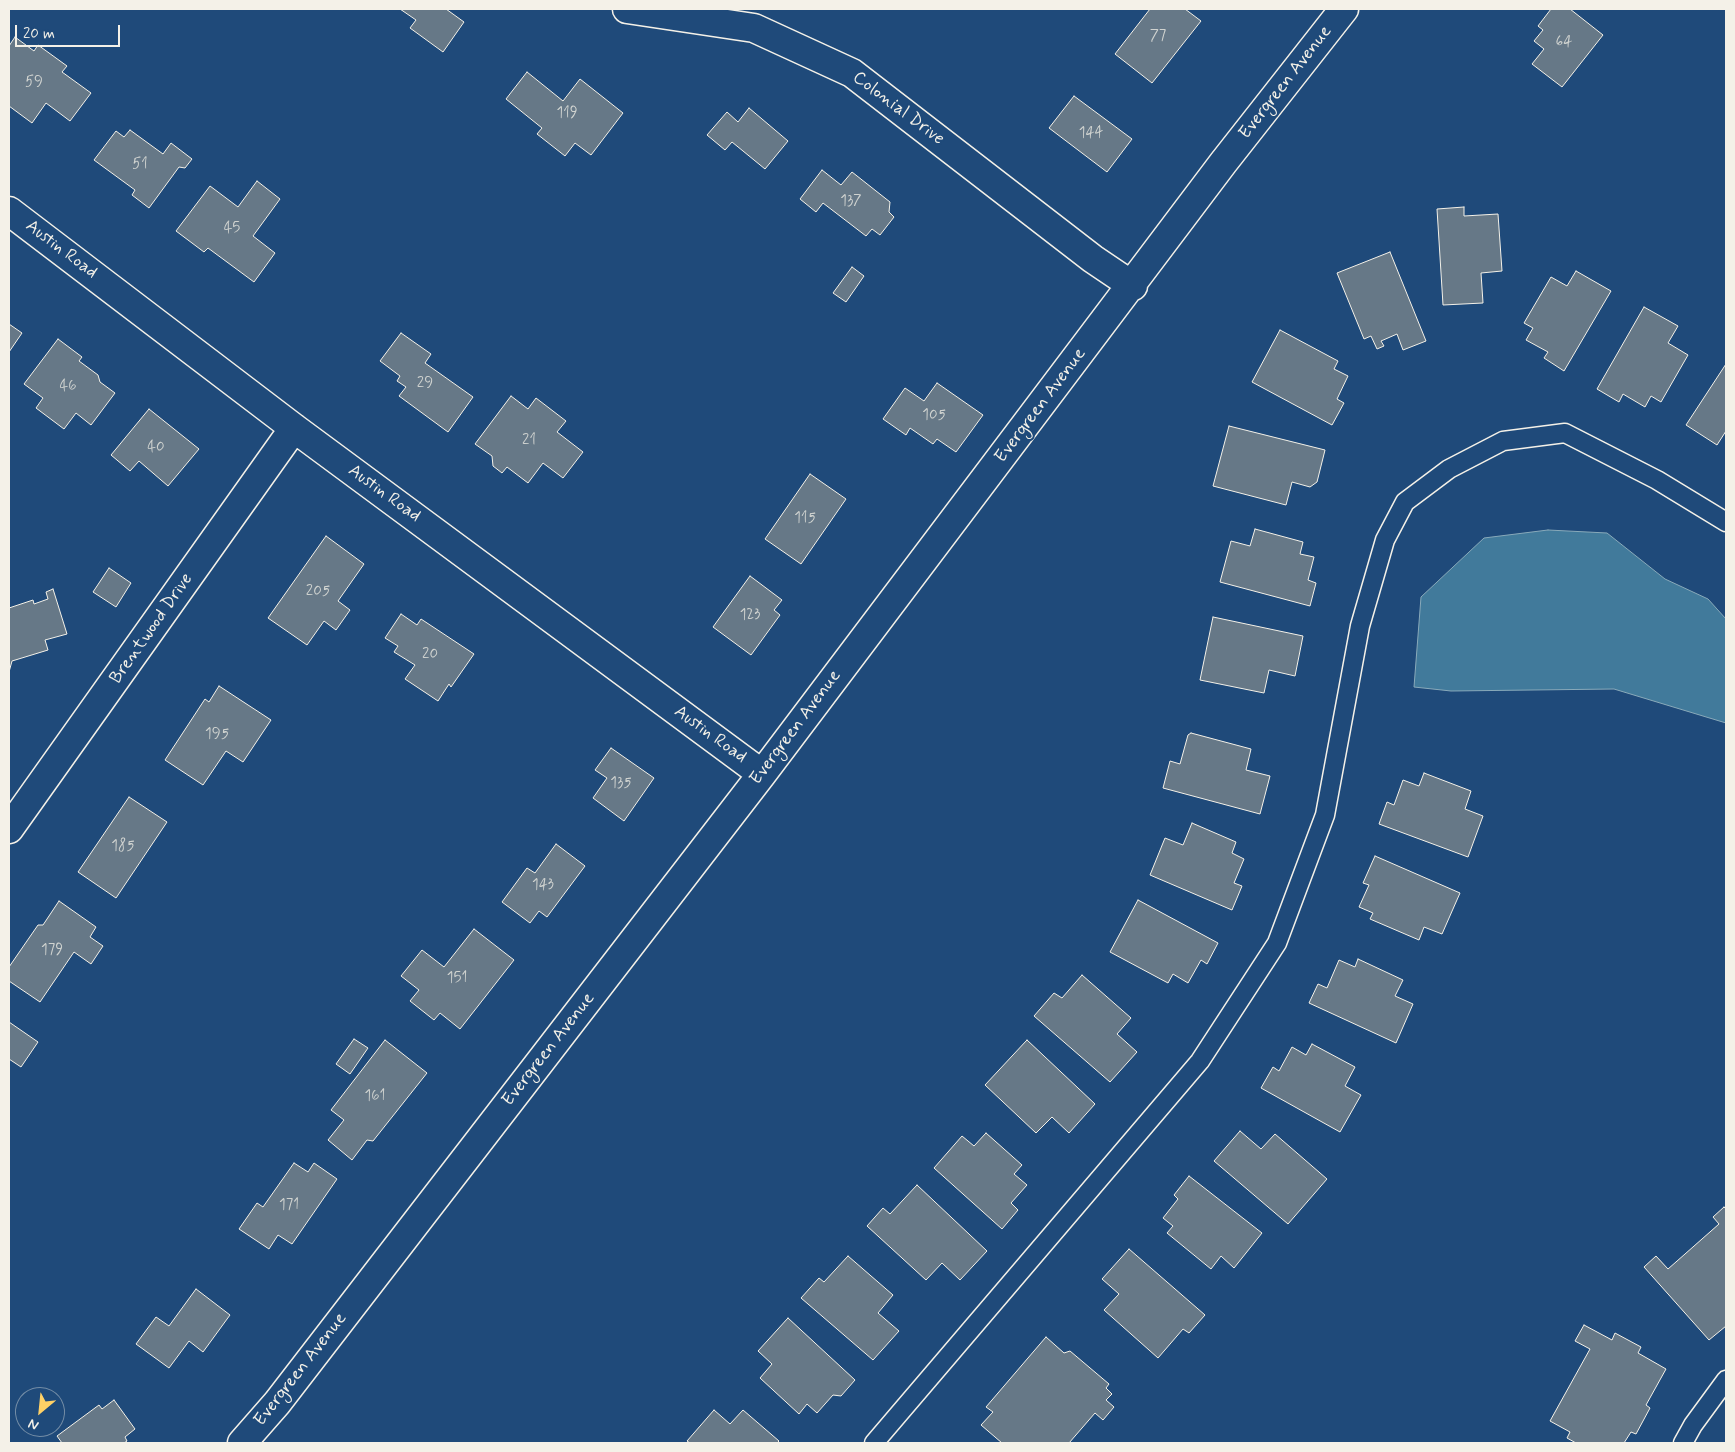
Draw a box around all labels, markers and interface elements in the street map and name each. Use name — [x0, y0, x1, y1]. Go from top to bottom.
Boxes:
scale bar — [18, 15, 122, 47]
street label: Evergreen Avenue — [1235, 22, 1337, 144]
text: 20 m — [23, 24, 55, 44]
house number: 77 — [1150, 28, 1166, 46]
house number: 64 — [1556, 34, 1572, 52]
street label: Colonial Drive — [848, 67, 948, 151]
house number: 59 — [25, 74, 43, 92]
house number: 119 — [556, 105, 578, 123]
house number: 144 — [1079, 125, 1103, 143]
house number: 51 — [132, 156, 148, 174]
house number: 137 — [840, 193, 862, 211]
street label: Austin Road — [21, 216, 101, 284]
house number: 45 — [224, 220, 240, 238]
street label: Evergreen Avenue — [991, 344, 1091, 468]
house number: 29 — [417, 375, 433, 393]
house number: 46 — [59, 378, 77, 396]
house number: 105 — [922, 407, 946, 425]
house number: 21 — [522, 432, 536, 450]
house number: 40 — [147, 439, 165, 457]
street label: Austin Road — [343, 460, 425, 528]
house number: 115 — [794, 510, 816, 528]
street label: Brentwood Drive — [106, 570, 198, 688]
house number: 205 — [306, 583, 330, 601]
house number: 123 — [740, 607, 760, 625]
house number: 20 — [422, 646, 438, 664]
street label: Evergreen Avenue — [746, 666, 846, 790]
street label: Austin Road — [669, 701, 751, 769]
house number: 195 — [205, 726, 229, 744]
house number: 135 — [610, 775, 632, 793]
house number: 185 — [111, 838, 135, 856]
house number: 143 — [532, 877, 554, 895]
house number: 179 — [41, 942, 63, 960]
house number: 151 — [447, 970, 467, 988]
street label: Evergreen Avenue — [498, 989, 600, 1111]
house number: 161 — [365, 1088, 385, 1106]
house number: 171 — [279, 1197, 299, 1215]
street label: Evergreen Avenue — [250, 1309, 352, 1431]
north arrow — [15, 1387, 65, 1437]
text: N — [25, 1414, 42, 1435]

